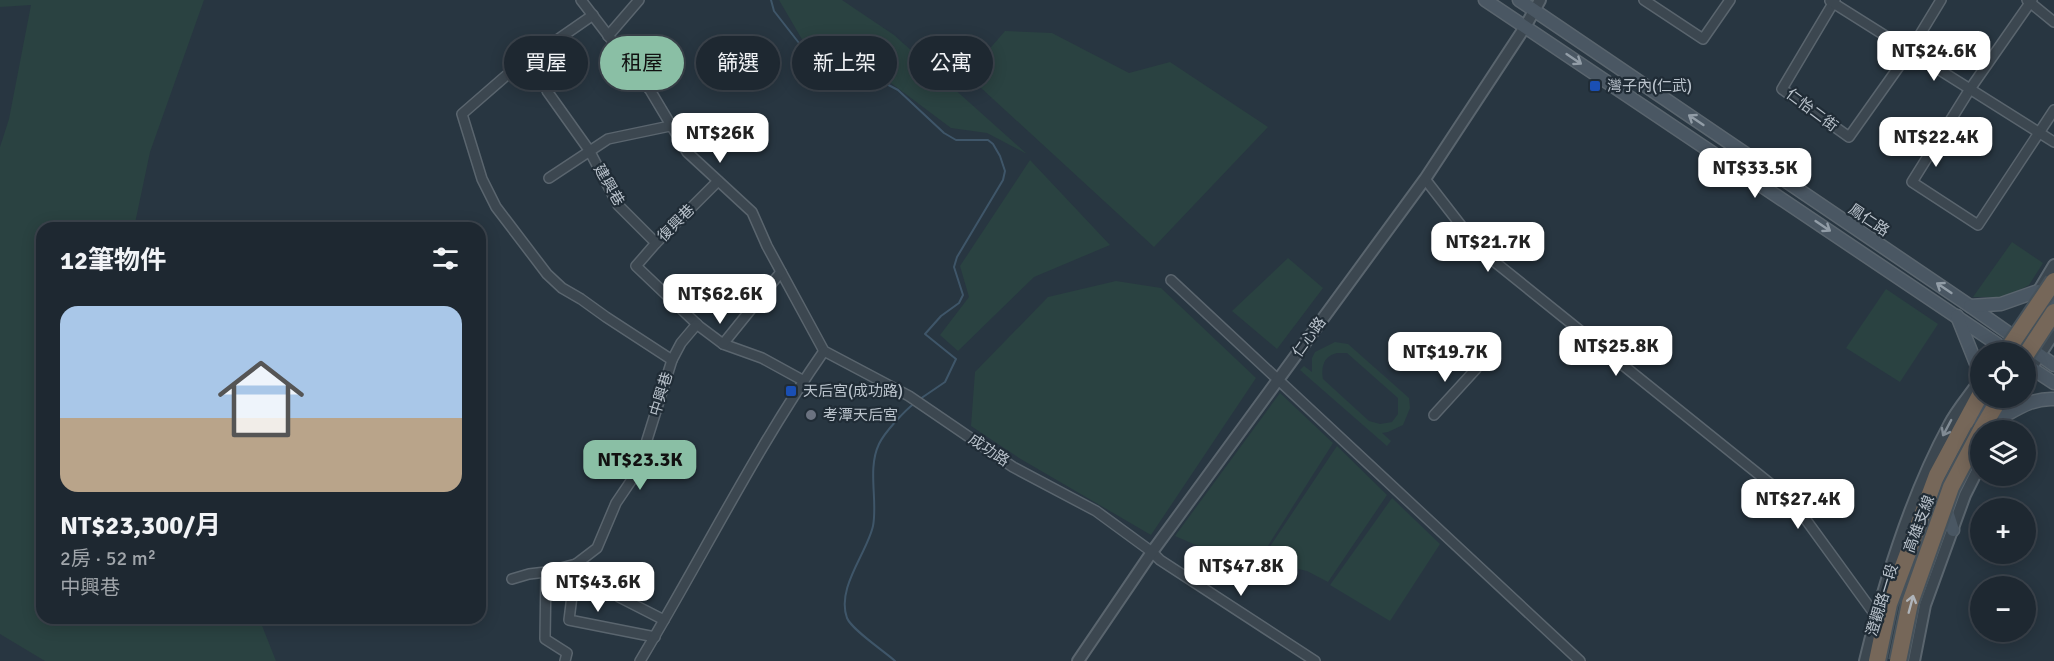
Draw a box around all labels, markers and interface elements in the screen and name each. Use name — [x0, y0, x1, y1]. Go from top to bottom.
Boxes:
pin: NT$24.6K — [1872, 31, 1996, 82]
chip: 買屋 — [504, 36, 588, 90]
chip: 租屋 — [600, 36, 684, 90]
chip: 篩選 — [696, 36, 780, 90]
chip: 新上架 — [792, 36, 897, 90]
chip: 公寓 — [909, 36, 993, 90]
text: NT$24.6K — [1891, 38, 1977, 63]
one-way arrow — [1565, 53, 1582, 65]
place label: 灣子內(仁武) — [1607, 77, 1692, 95]
marker: 灣子內(仁武) — [1588, 79, 1602, 93]
street label: 仁怡二街 — [1783, 85, 1841, 135]
pin: NT$26K — [671, 113, 769, 164]
one-way arrow — [1688, 114, 1704, 126]
pin: NT$22.4K — [1874, 117, 1998, 168]
text: NT$26K — [686, 120, 754, 145]
text: NT$22.4K — [1893, 124, 1979, 149]
pin: NT$33.5K — [1693, 148, 1817, 199]
text: NT$33.5K — [1712, 155, 1798, 180]
street label: 建興巷 — [590, 161, 628, 209]
street label: 鳳仁路 — [1845, 200, 1893, 240]
street label: 復興巷 — [654, 201, 698, 245]
one-way arrow — [1814, 221, 1831, 233]
pin: NT$21.7K — [1426, 222, 1550, 273]
text: NT$21.7K — [1445, 229, 1531, 254]
icon: filters — [429, 242, 462, 275]
text: 12筆物件 — [60, 245, 166, 277]
pin: NT$62.6K — [658, 274, 782, 325]
text: NT$62.6K — [677, 281, 763, 306]
one-way arrow — [1936, 282, 1953, 294]
street label: 仁心路 — [1288, 314, 1330, 360]
pin: NT$25.8K — [1554, 326, 1678, 377]
pin: NT$19.7K — [1383, 332, 1507, 383]
text: NT$25.8K — [1573, 333, 1659, 358]
text: NT$19.7K — [1402, 339, 1488, 364]
map controls — [1970, 342, 2036, 642]
button: locate — [1970, 342, 2036, 408]
icon: home — [207, 345, 315, 453]
street label: 中興巷 — [646, 370, 676, 418]
place label: 天后宮(成功路) — [803, 382, 903, 400]
marker: 天后宮(成功路) — [784, 384, 798, 398]
place label: 考潭天后宮 — [823, 406, 898, 424]
marker: 考潭天后宮 — [804, 408, 818, 422]
one-way arrow — [1941, 419, 1953, 436]
button: layers — [1970, 420, 2036, 486]
street label: 成功路 — [965, 430, 1013, 470]
pin: NT$23.3K — [578, 440, 702, 491]
text: NT$23.3K — [597, 447, 683, 472]
pin: NT$27.4K — [1736, 479, 1860, 530]
text: NT$27.4K — [1755, 486, 1841, 511]
street label: 高雄支線 — [1900, 493, 1938, 555]
button: + — [1970, 498, 2036, 564]
text: NT$23,300/月 — [60, 510, 221, 542]
text: 2房 · 52 m² — [60, 546, 156, 571]
pin: NT$47.8K — [1179, 546, 1303, 597]
text: NT$47.8K — [1198, 553, 1284, 578]
street label: 澄觀路一段 — [1862, 561, 1902, 639]
pin: NT$43.6K — [536, 562, 660, 613]
text: NT$43.6K — [555, 569, 641, 594]
text: 中興巷 — [60, 575, 120, 600]
button: − — [1970, 576, 2036, 642]
one-way arrow — [1905, 595, 1917, 614]

